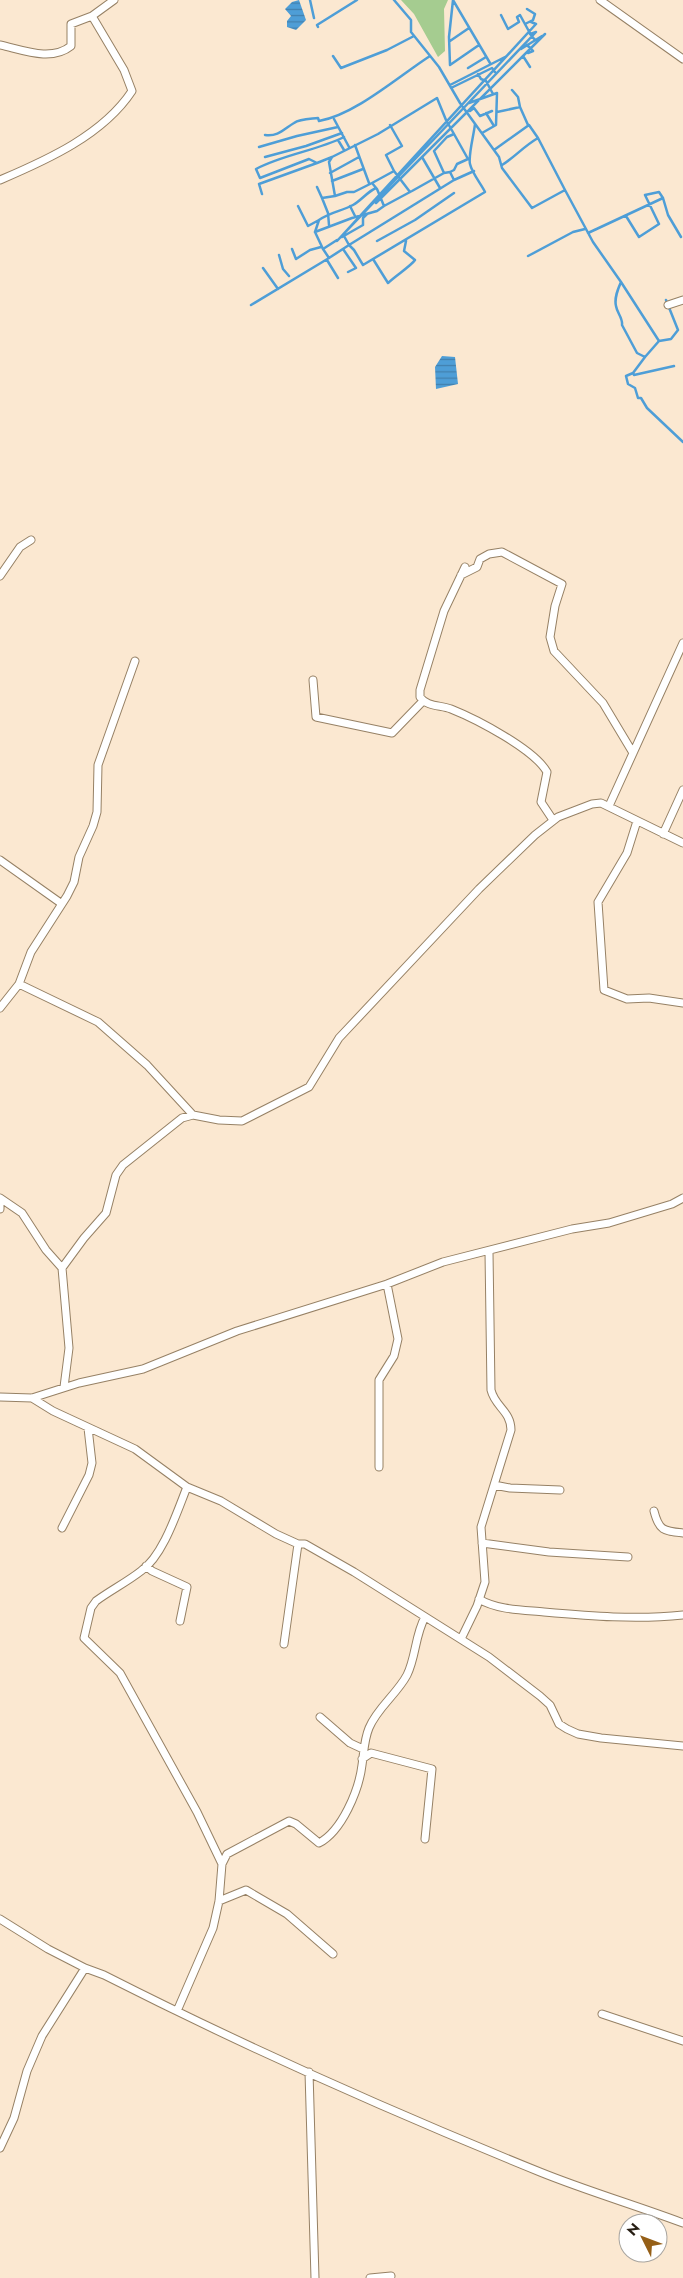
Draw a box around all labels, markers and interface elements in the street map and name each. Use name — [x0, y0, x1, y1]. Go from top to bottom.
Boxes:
north arrow — [618, 2213, 668, 2263]
text: N — [622, 2218, 644, 2240]

